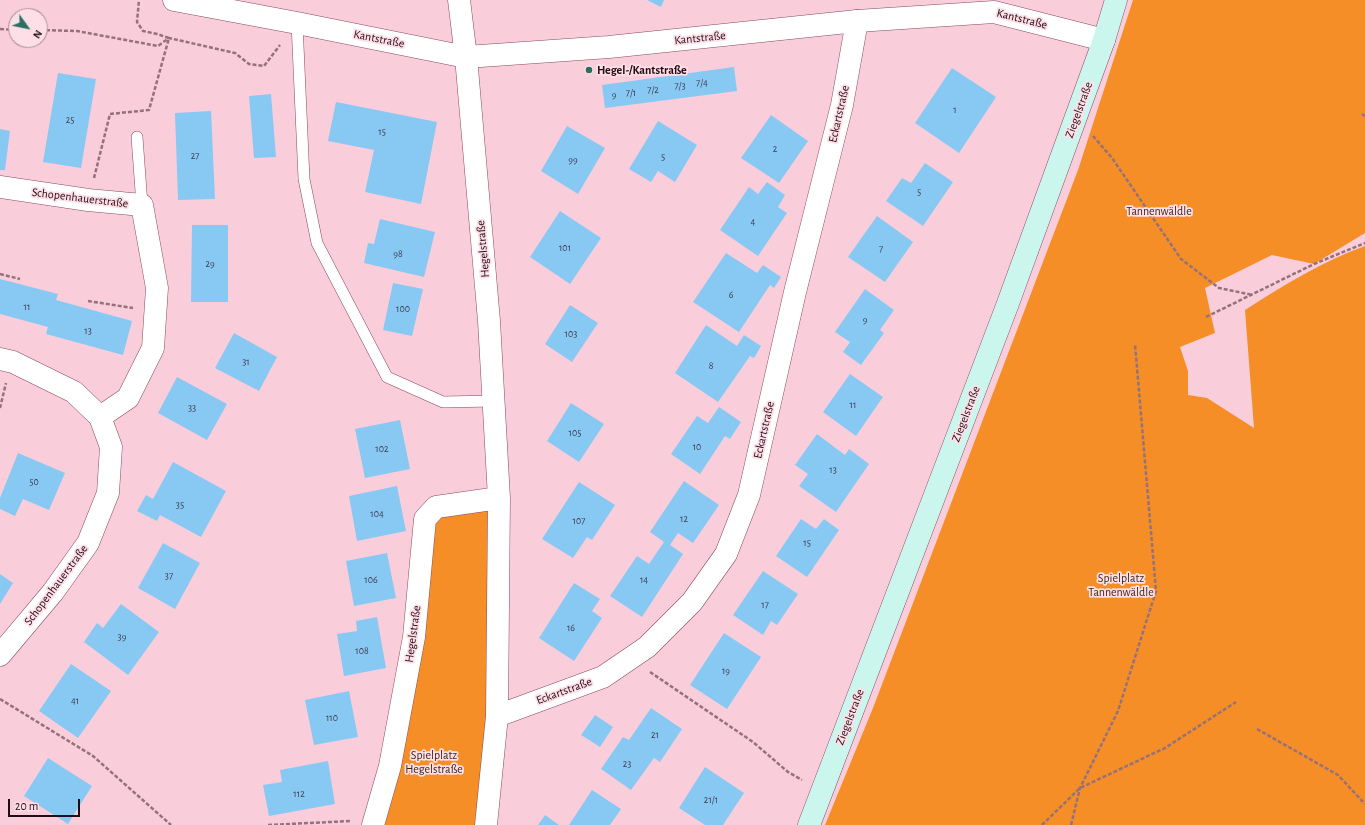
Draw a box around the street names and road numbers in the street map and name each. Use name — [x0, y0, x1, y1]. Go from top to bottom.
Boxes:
street label: Kantstraße — [995, 6, 1049, 32]
street label: Kantstraße — [352, 27, 406, 51]
street label: Kantstraße — [674, 28, 726, 48]
street label: Ziegelstraße — [1062, 80, 1096, 140]
street label: Eckartstraße — [825, 84, 853, 144]
street label: Schopenhauerstraße — [31, 185, 129, 211]
street label: Hegelstraße — [473, 220, 493, 278]
street label: Ziegelstraße — [949, 384, 983, 444]
street label: Eckartstraße — [750, 400, 778, 460]
street label: Schopenhauerstraße — [21, 542, 91, 628]
street label: Hegelstraße — [402, 605, 424, 663]
street label: Eckartstraße — [534, 674, 594, 708]
street label: Ziegelstraße — [833, 687, 867, 747]

